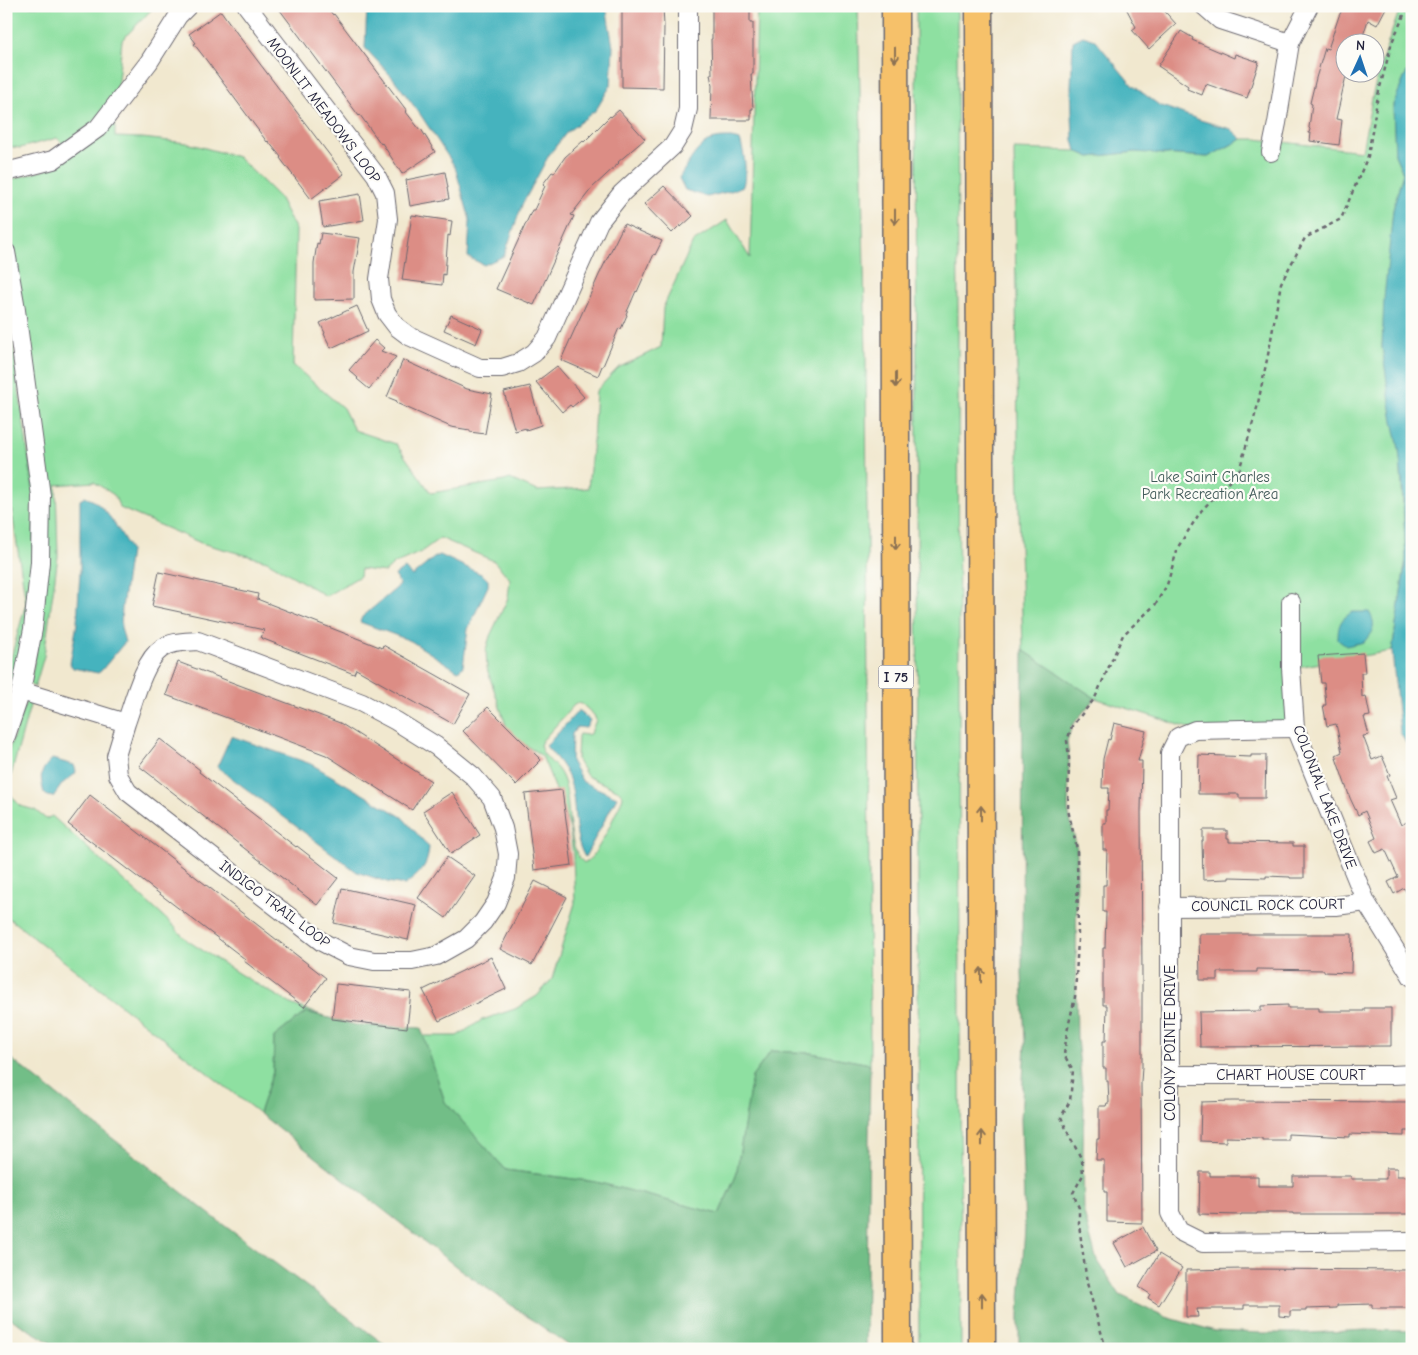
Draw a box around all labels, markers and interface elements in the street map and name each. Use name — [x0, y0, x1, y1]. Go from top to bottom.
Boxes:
north arrow — [1336, 32, 1386, 82]
street label: MOONLIT MEADOWS LOOP — [263, 33, 385, 187]
text: N — [1356, 37, 1366, 54]
one-way arrow — [890, 46, 900, 63]
one-way arrow — [890, 209, 900, 225]
one-way arrow — [891, 372, 901, 388]
park label: Lake Saint Charles Park Recreation Area — [1142, 468, 1278, 503]
one-way arrow — [891, 534, 901, 550]
road number: I 75 — [878, 666, 914, 689]
street label: COLONIAL LAKE DRIVE — [1289, 723, 1361, 871]
one-way arrow — [976, 805, 986, 821]
street label: INDIGO TRAIL LOOP — [216, 856, 334, 952]
street label: COUNCIL ROCK COURT — [1191, 895, 1345, 915]
street label: COLONY POINTE DRIVE — [1161, 965, 1179, 1121]
one-way arrow — [976, 967, 986, 984]
street label: CHART HOUSE COURT — [1216, 1066, 1366, 1084]
one-way arrow — [977, 1130, 987, 1146]
one-way arrow — [977, 1292, 987, 1308]

